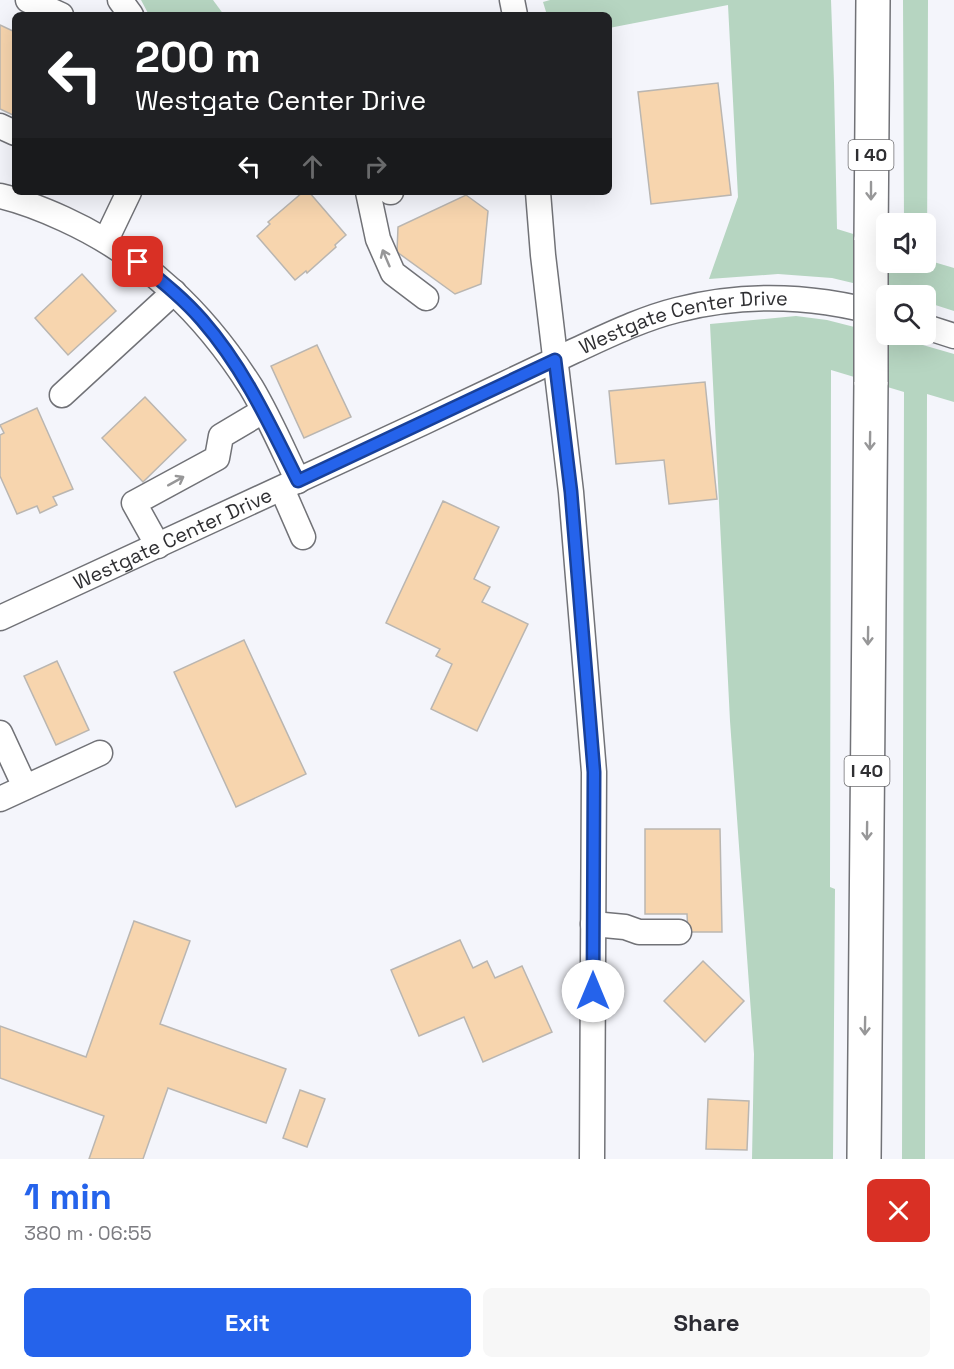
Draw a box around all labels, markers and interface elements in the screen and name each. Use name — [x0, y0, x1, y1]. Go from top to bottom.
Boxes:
text: 200 m — [135, 31, 261, 84]
icon: left — [36, 36, 114, 114]
text: Westgate Center Drive — [135, 83, 426, 118]
road number: I 40 — [848, 140, 894, 170]
icon: left — [233, 150, 266, 183]
icon: ahead — [296, 150, 329, 183]
icon: right — [359, 150, 392, 183]
one-way arrow — [865, 181, 877, 201]
map controls — [876, 213, 936, 345]
button: sound — [876, 213, 936, 273]
pin — [112, 236, 163, 287]
icon: arrive — [121, 245, 154, 278]
one-way arrow — [379, 249, 391, 267]
street label: Westgate Center Drive — [575, 285, 788, 360]
button: search — [876, 285, 936, 345]
one-way arrow — [864, 430, 876, 450]
one-way arrow — [166, 475, 184, 486]
street label: Westgate Center Drive — [69, 482, 276, 595]
one-way arrow — [863, 625, 874, 645]
road number: I 40 — [844, 756, 890, 786]
one-way arrow — [861, 820, 873, 840]
position arrow — [561, 959, 625, 1023]
one-way arrow — [859, 1015, 871, 1035]
text: 1 min — [24, 1174, 112, 1220]
button: close — [867, 1179, 930, 1242]
text: 380 m · 06:55 — [24, 1220, 152, 1246]
button: Exit — [24, 1288, 471, 1357]
button: Share — [483, 1288, 930, 1357]

